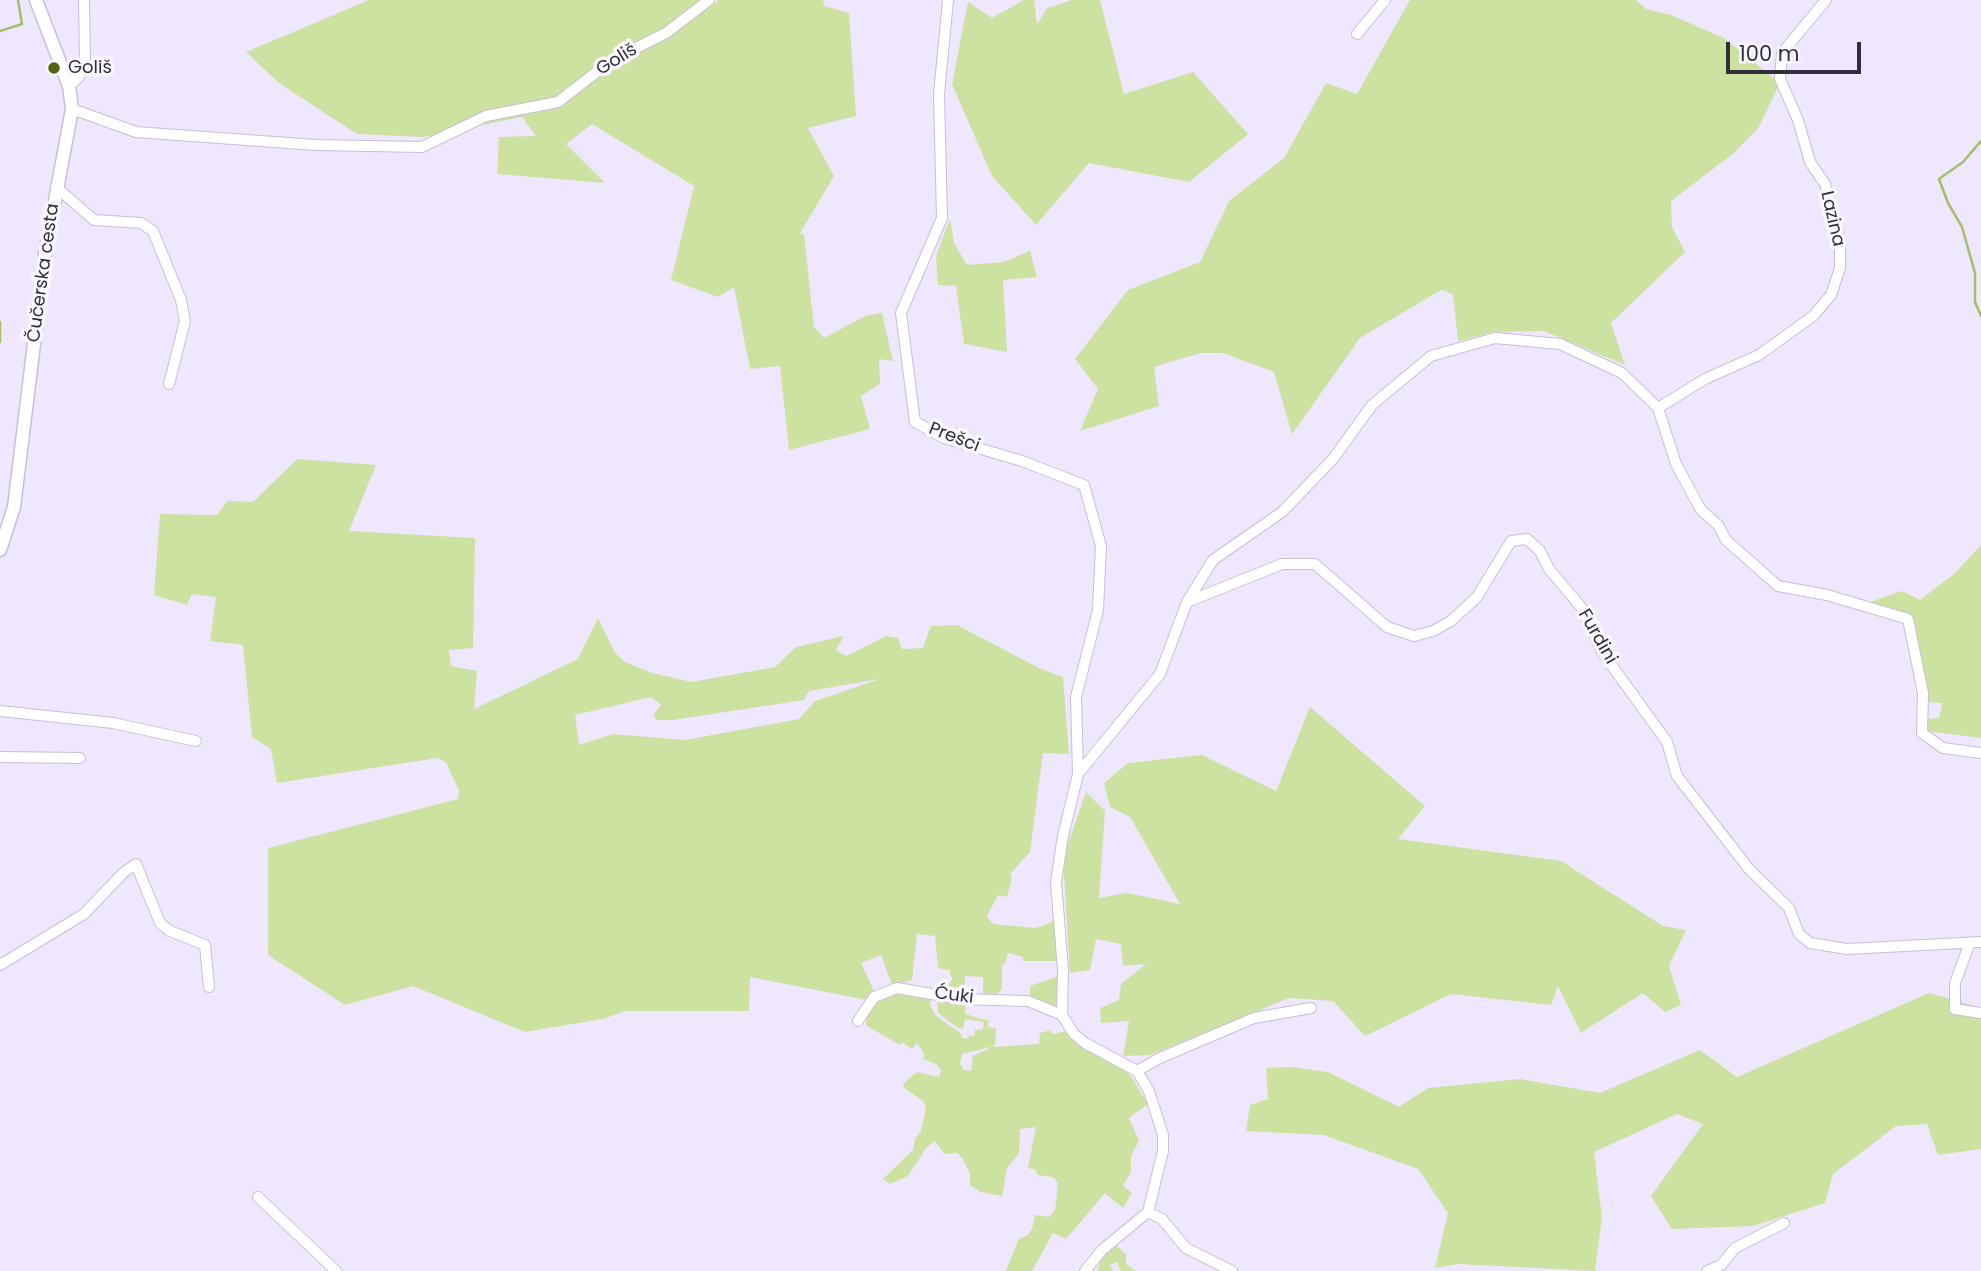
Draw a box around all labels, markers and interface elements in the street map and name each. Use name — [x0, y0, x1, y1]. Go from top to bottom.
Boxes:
scale bar — [1729, 28, 1864, 72]
street label: Goliš — [593, 39, 641, 81]
text: 100 m — [1739, 39, 1799, 68]
place label: Goliš — [68, 57, 112, 79]
marker: Goliš — [46, 60, 62, 76]
street label: Lazina — [1815, 189, 1849, 249]
street label: Čučerska cesta — [24, 202, 64, 344]
street label: Prešci — [925, 418, 983, 458]
street label: Furdini — [1573, 606, 1621, 668]
street label: Ćuki — [933, 983, 975, 1009]

